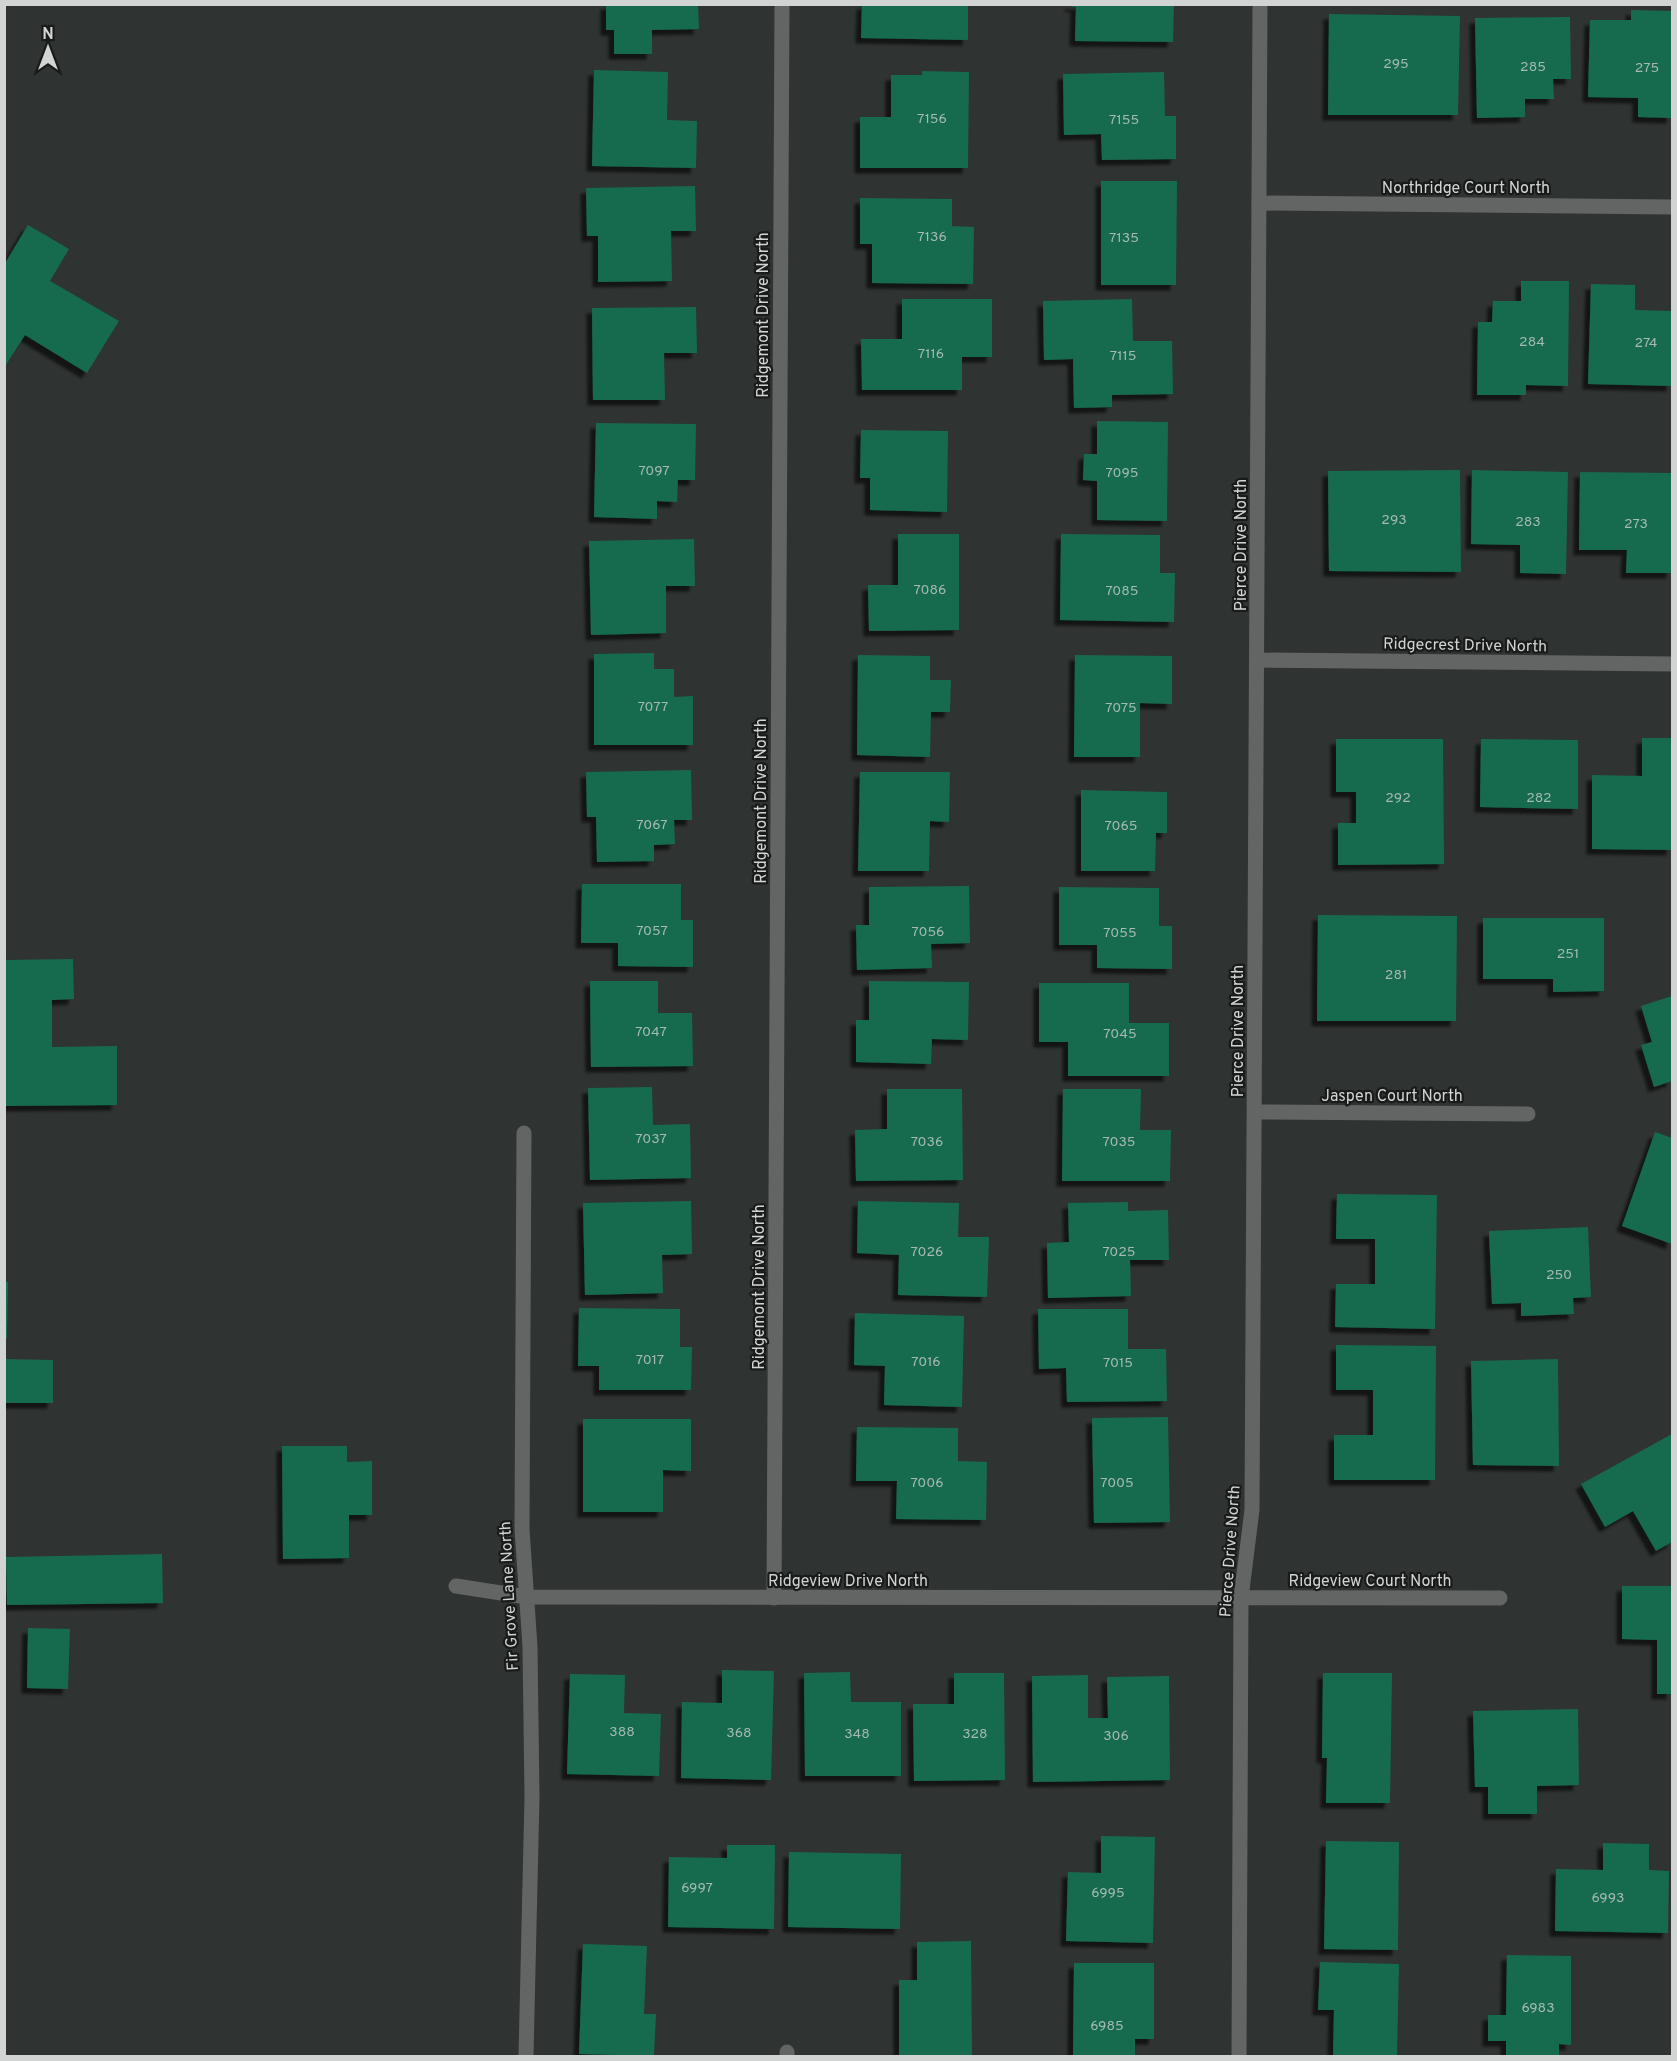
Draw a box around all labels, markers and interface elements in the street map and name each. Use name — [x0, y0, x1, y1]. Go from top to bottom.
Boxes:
north arrow — [18, 18, 78, 78]
text: N — [42, 25, 54, 45]
house number: 295 — [1383, 56, 1409, 73]
house number: 285 — [1520, 59, 1546, 76]
house number: 275 — [1635, 60, 1659, 77]
house number: 7156 — [917, 111, 947, 128]
house number: 7155 — [1109, 112, 1139, 129]
street label: Northridge Court North — [1382, 179, 1550, 199]
house number: 7136 — [917, 229, 947, 246]
house number: 7135 — [1109, 230, 1139, 247]
street label: Ridgemont Drive North — [754, 232, 774, 398]
house number: 284 — [1519, 334, 1545, 351]
house number: 274 — [1634, 335, 1658, 352]
house number: 7116 — [918, 346, 944, 363]
house number: 7115 — [1110, 348, 1136, 365]
house number: 7097 — [638, 463, 670, 480]
house number: 7095 — [1106, 465, 1138, 482]
street label: Pierce Drive North — [1232, 479, 1252, 611]
house number: 293 — [1381, 512, 1407, 529]
house number: 283 — [1515, 514, 1541, 531]
house number: 273 — [1624, 516, 1648, 533]
house number: 7086 — [914, 582, 946, 599]
house number: 7085 — [1105, 583, 1139, 600]
street label: Ridgecrest Drive North — [1383, 635, 1547, 657]
house number: 7077 — [638, 699, 668, 716]
house number: 7075 — [1105, 700, 1137, 717]
street label: Ridgemont Drive North — [752, 718, 772, 884]
house number: 292 — [1385, 790, 1411, 807]
house number: 282 — [1526, 790, 1552, 807]
house number: 7067 — [636, 817, 668, 834]
house number: 7065 — [1105, 818, 1137, 835]
house number: 7057 — [636, 923, 668, 940]
house number: 7056 — [912, 924, 944, 941]
house number: 7055 — [1103, 925, 1137, 942]
house number: 251 — [1557, 946, 1579, 963]
street label: Pierce Drive North — [1229, 965, 1249, 1097]
house number: 281 — [1385, 967, 1407, 984]
house number: 7047 — [635, 1024, 667, 1041]
house number: 7045 — [1103, 1026, 1137, 1043]
street label: Jaspen Court North — [1321, 1087, 1463, 1107]
house number: 7037 — [635, 1131, 667, 1148]
house number: 7036 — [911, 1134, 943, 1151]
house number: 7035 — [1103, 1134, 1136, 1151]
street label: Ridgemont Drive North — [750, 1204, 770, 1370]
house number: 7026 — [911, 1244, 943, 1261]
house number: 7025 — [1102, 1244, 1136, 1261]
house number: 250 — [1546, 1267, 1572, 1284]
house number: 7017 — [636, 1352, 664, 1369]
house number: 7016 — [911, 1354, 941, 1371]
house number: 7015 — [1103, 1355, 1133, 1372]
house number: 7006 — [910, 1475, 944, 1492]
house number: 7005 — [1100, 1475, 1134, 1492]
street label: Pierce Drive North — [1216, 1484, 1246, 1618]
street label: Fir Grove Lane North — [496, 1521, 524, 1671]
street label: Ridgeview Drive North — [768, 1572, 928, 1592]
street label: Ridgeview Court North — [1289, 1572, 1451, 1592]
house number: 388 — [609, 1724, 635, 1741]
house number: 368 — [726, 1725, 752, 1742]
house number: 348 — [844, 1726, 870, 1743]
house number: 328 — [962, 1726, 988, 1743]
house number: 306 — [1103, 1728, 1129, 1745]
house number: 6997 — [681, 1880, 713, 1897]
house number: 6995 — [1091, 1885, 1125, 1902]
house number: 6993 — [1591, 1890, 1625, 1907]
house number: 6983 — [1521, 2000, 1555, 2017]
house number: 6985 — [1090, 2018, 1124, 2035]

